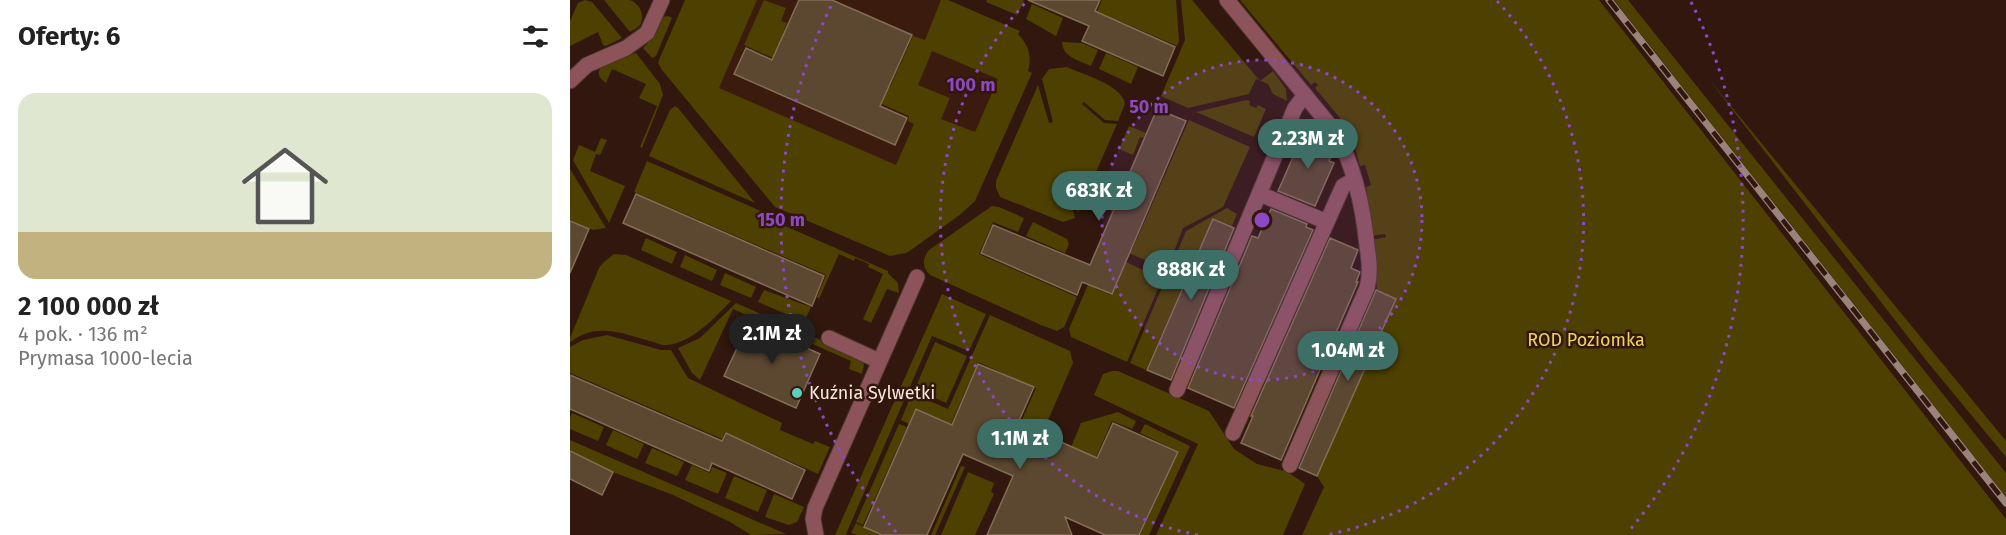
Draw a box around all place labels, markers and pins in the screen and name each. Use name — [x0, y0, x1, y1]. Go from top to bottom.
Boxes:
pin: 2.23M zł — [1246, 119, 1370, 170]
pin: 683K zł — [1044, 171, 1154, 222]
centre of rings — [1252, 210, 1272, 230]
pin: 888K zł — [1136, 250, 1246, 301]
pin: 2.1M zł — [717, 314, 827, 365]
pin: 1.04M zł — [1286, 331, 1410, 382]
place label: Kuźnia Sylwetki — [809, 382, 935, 404]
marker: Kuźnia Sylwetki — [790, 386, 804, 400]
pin: 1.1M zł — [965, 419, 1075, 470]

